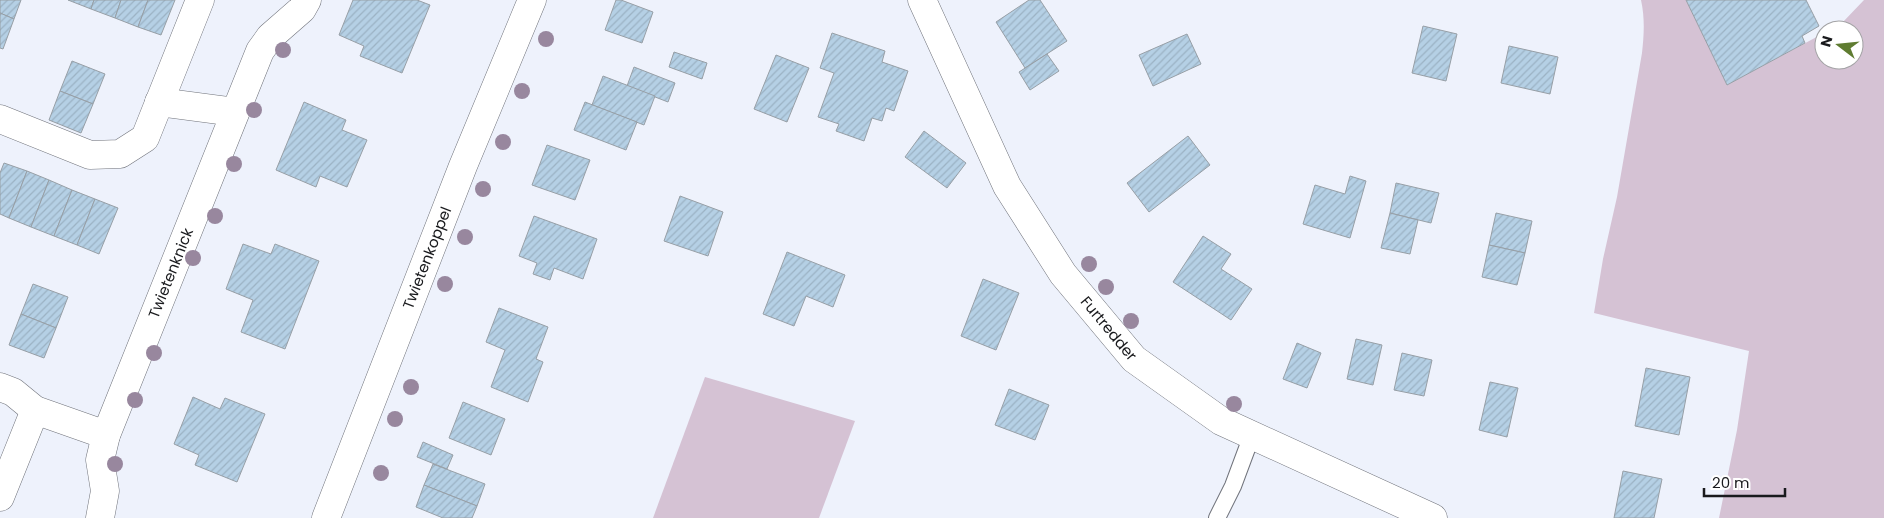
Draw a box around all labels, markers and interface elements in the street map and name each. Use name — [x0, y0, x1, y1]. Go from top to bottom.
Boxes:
north arrow — [1814, 20, 1864, 70]
text: N — [1815, 34, 1838, 49]
street label: Twietenkoppel — [397, 203, 456, 312]
street label: Twietenknick — [143, 224, 198, 321]
street label: Furtredder — [1076, 292, 1142, 365]
scale bar — [1704, 466, 1785, 498]
text: 20 m — [1712, 472, 1750, 493]

